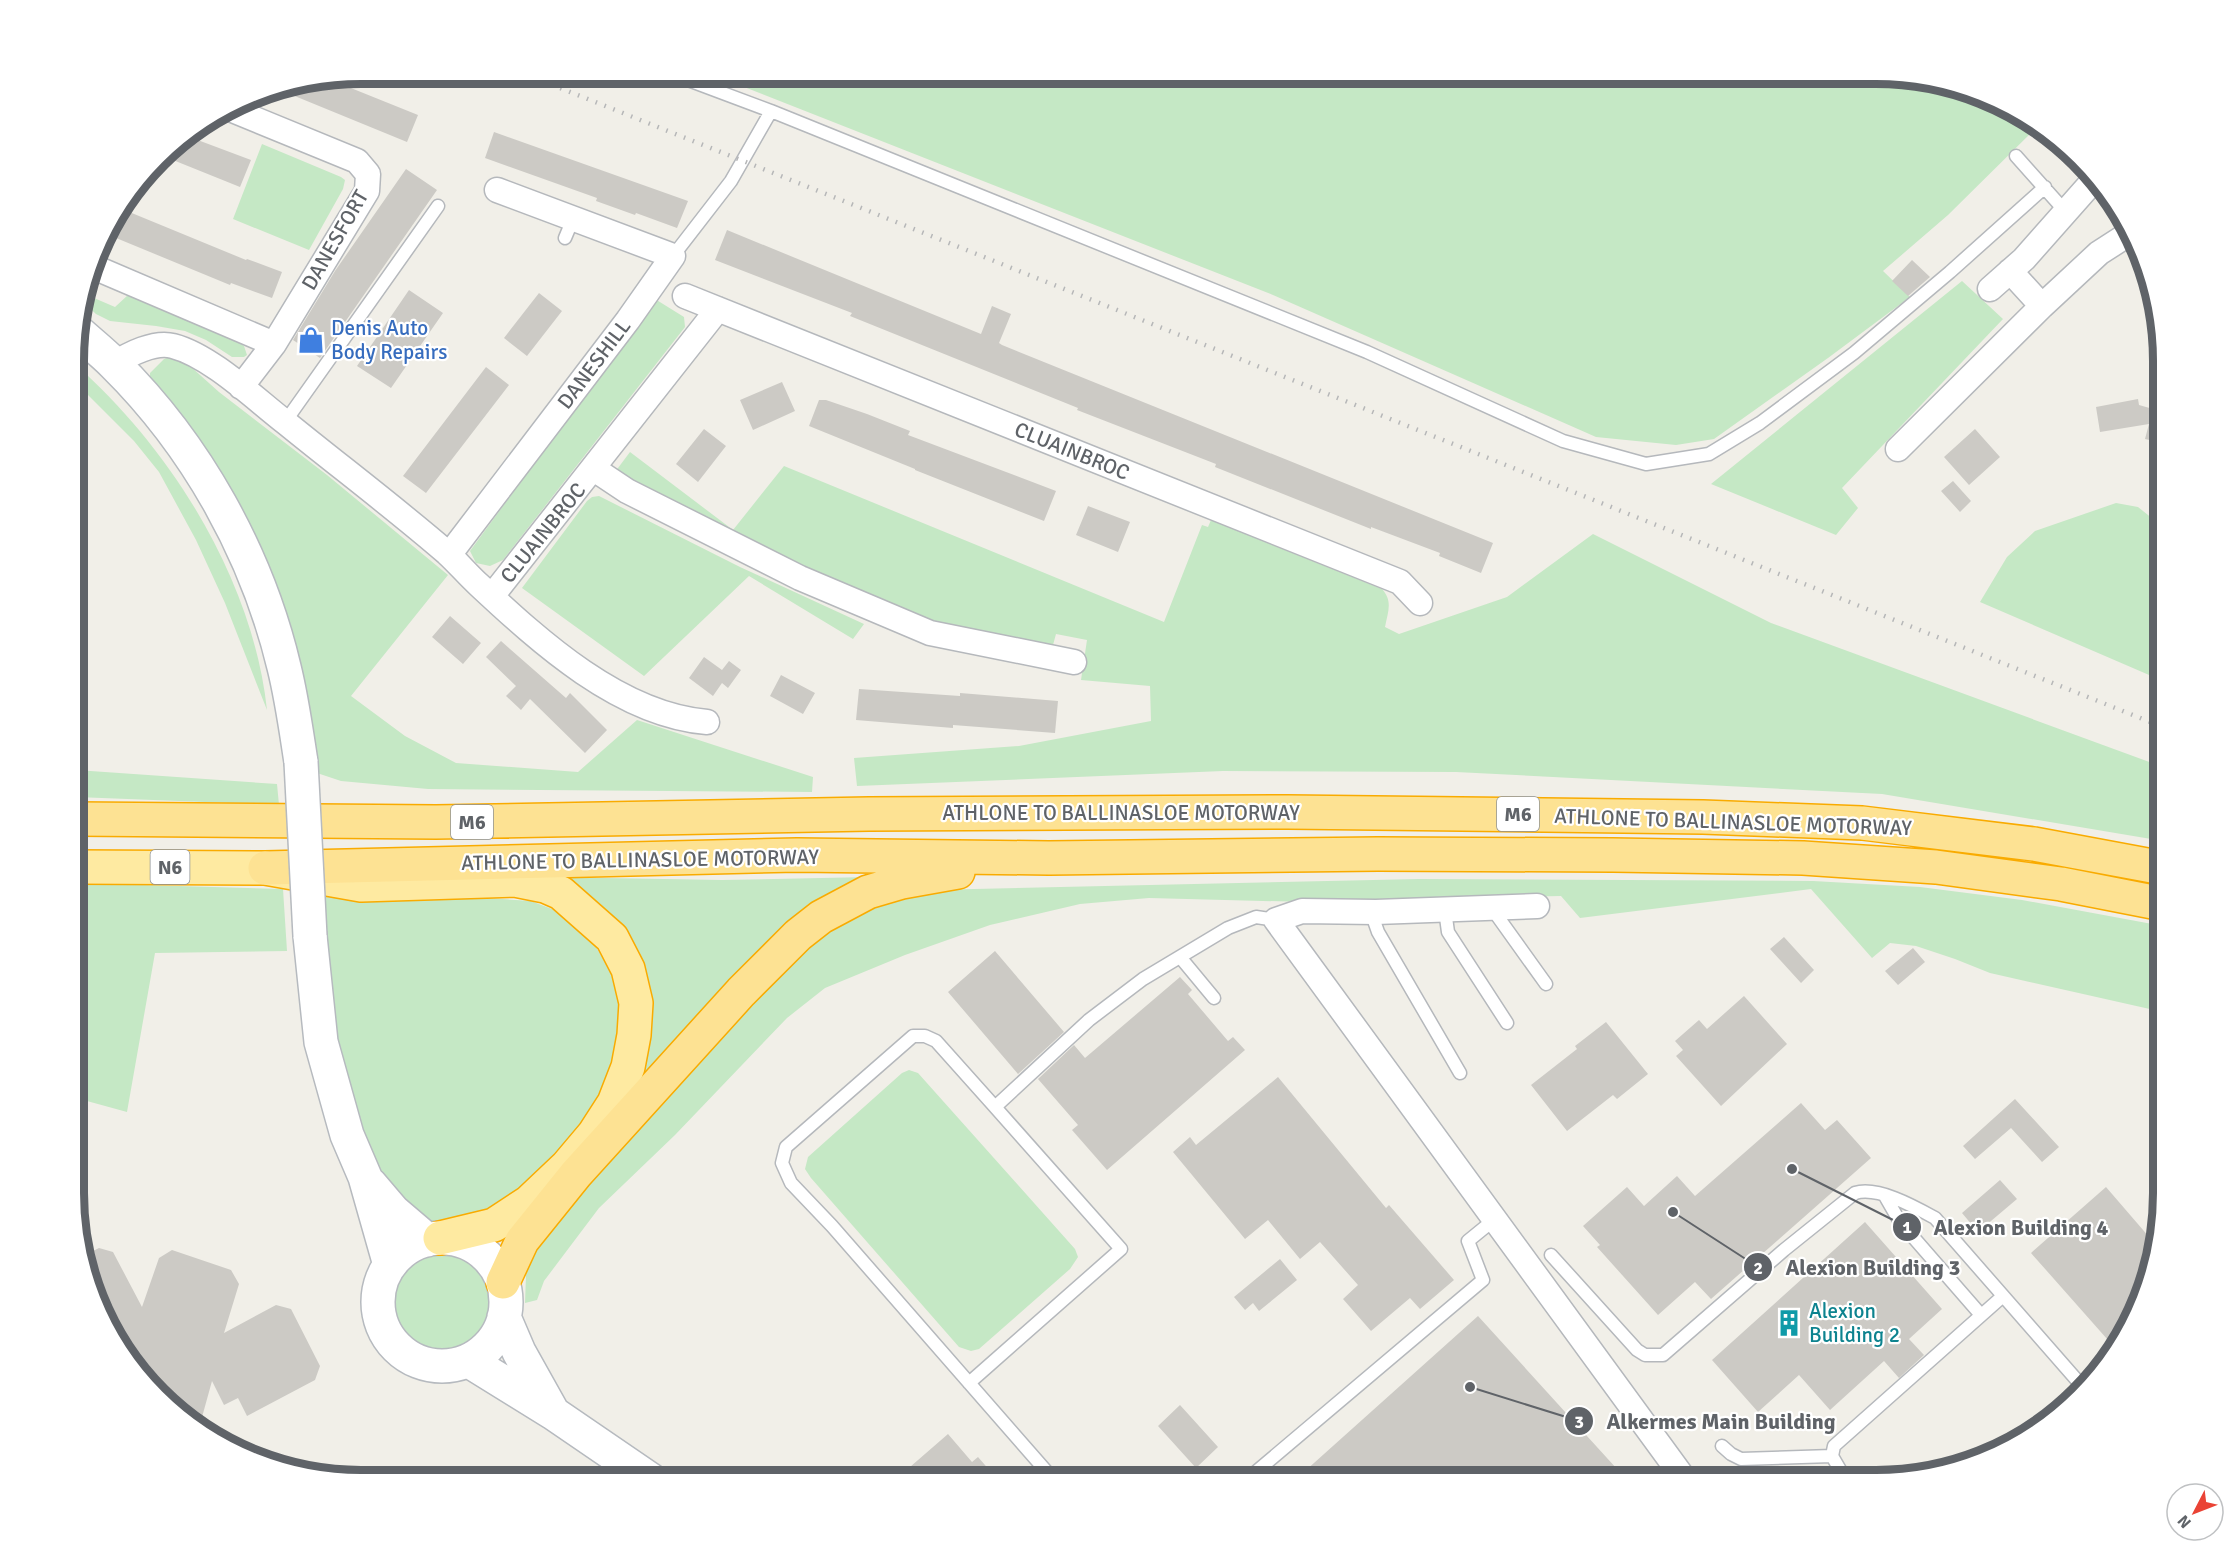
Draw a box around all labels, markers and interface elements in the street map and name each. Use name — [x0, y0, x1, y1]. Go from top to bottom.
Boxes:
street label: DANESFORT — [296, 185, 374, 295]
street label: DANESHILL — [552, 314, 636, 414]
place label: Denis Auto Body Repairs — [331, 315, 447, 365]
shop icon: Denis Auto Body Repairs — [296, 325, 326, 355]
street label: CLUAINBROC — [1011, 416, 1133, 486]
street label: CLUAINBROC — [495, 478, 591, 588]
road number: M6 — [1497, 797, 1539, 831]
street label: ATHLONE TO BALLINASLOE MOTORWAY — [942, 800, 1300, 826]
street label: ATHLONE TO BALLINASLOE MOTORWAY — [1554, 803, 1913, 841]
road number: M6 — [451, 805, 493, 839]
street label: ATHLONE TO BALLINASLOE MOTORWAY — [461, 844, 819, 876]
road number: N6 — [150, 850, 190, 884]
callout: Alexion Building 4 — [1892, 1207, 2121, 1247]
text: Alexion Building 4 — [1934, 1214, 2109, 1241]
text: 1 — [1902, 1216, 1912, 1238]
callout: Alexion Building 3 — [1743, 1247, 1972, 1287]
text: Alexion Building 3 — [1786, 1254, 1960, 1281]
text: 2 — [1753, 1257, 1763, 1279]
place label: Alexion Building 2 — [1809, 1298, 1900, 1348]
building icon: Alexion Building 2 — [1774, 1308, 1804, 1338]
callout: Alkermes Main Building — [1564, 1401, 1847, 1441]
text: Alkermes Main Building — [1606, 1408, 1836, 1435]
text: 3 — [1574, 1411, 1584, 1433]
north arrow — [2165, 1482, 2225, 1542]
text: N — [2173, 1511, 2196, 1532]

